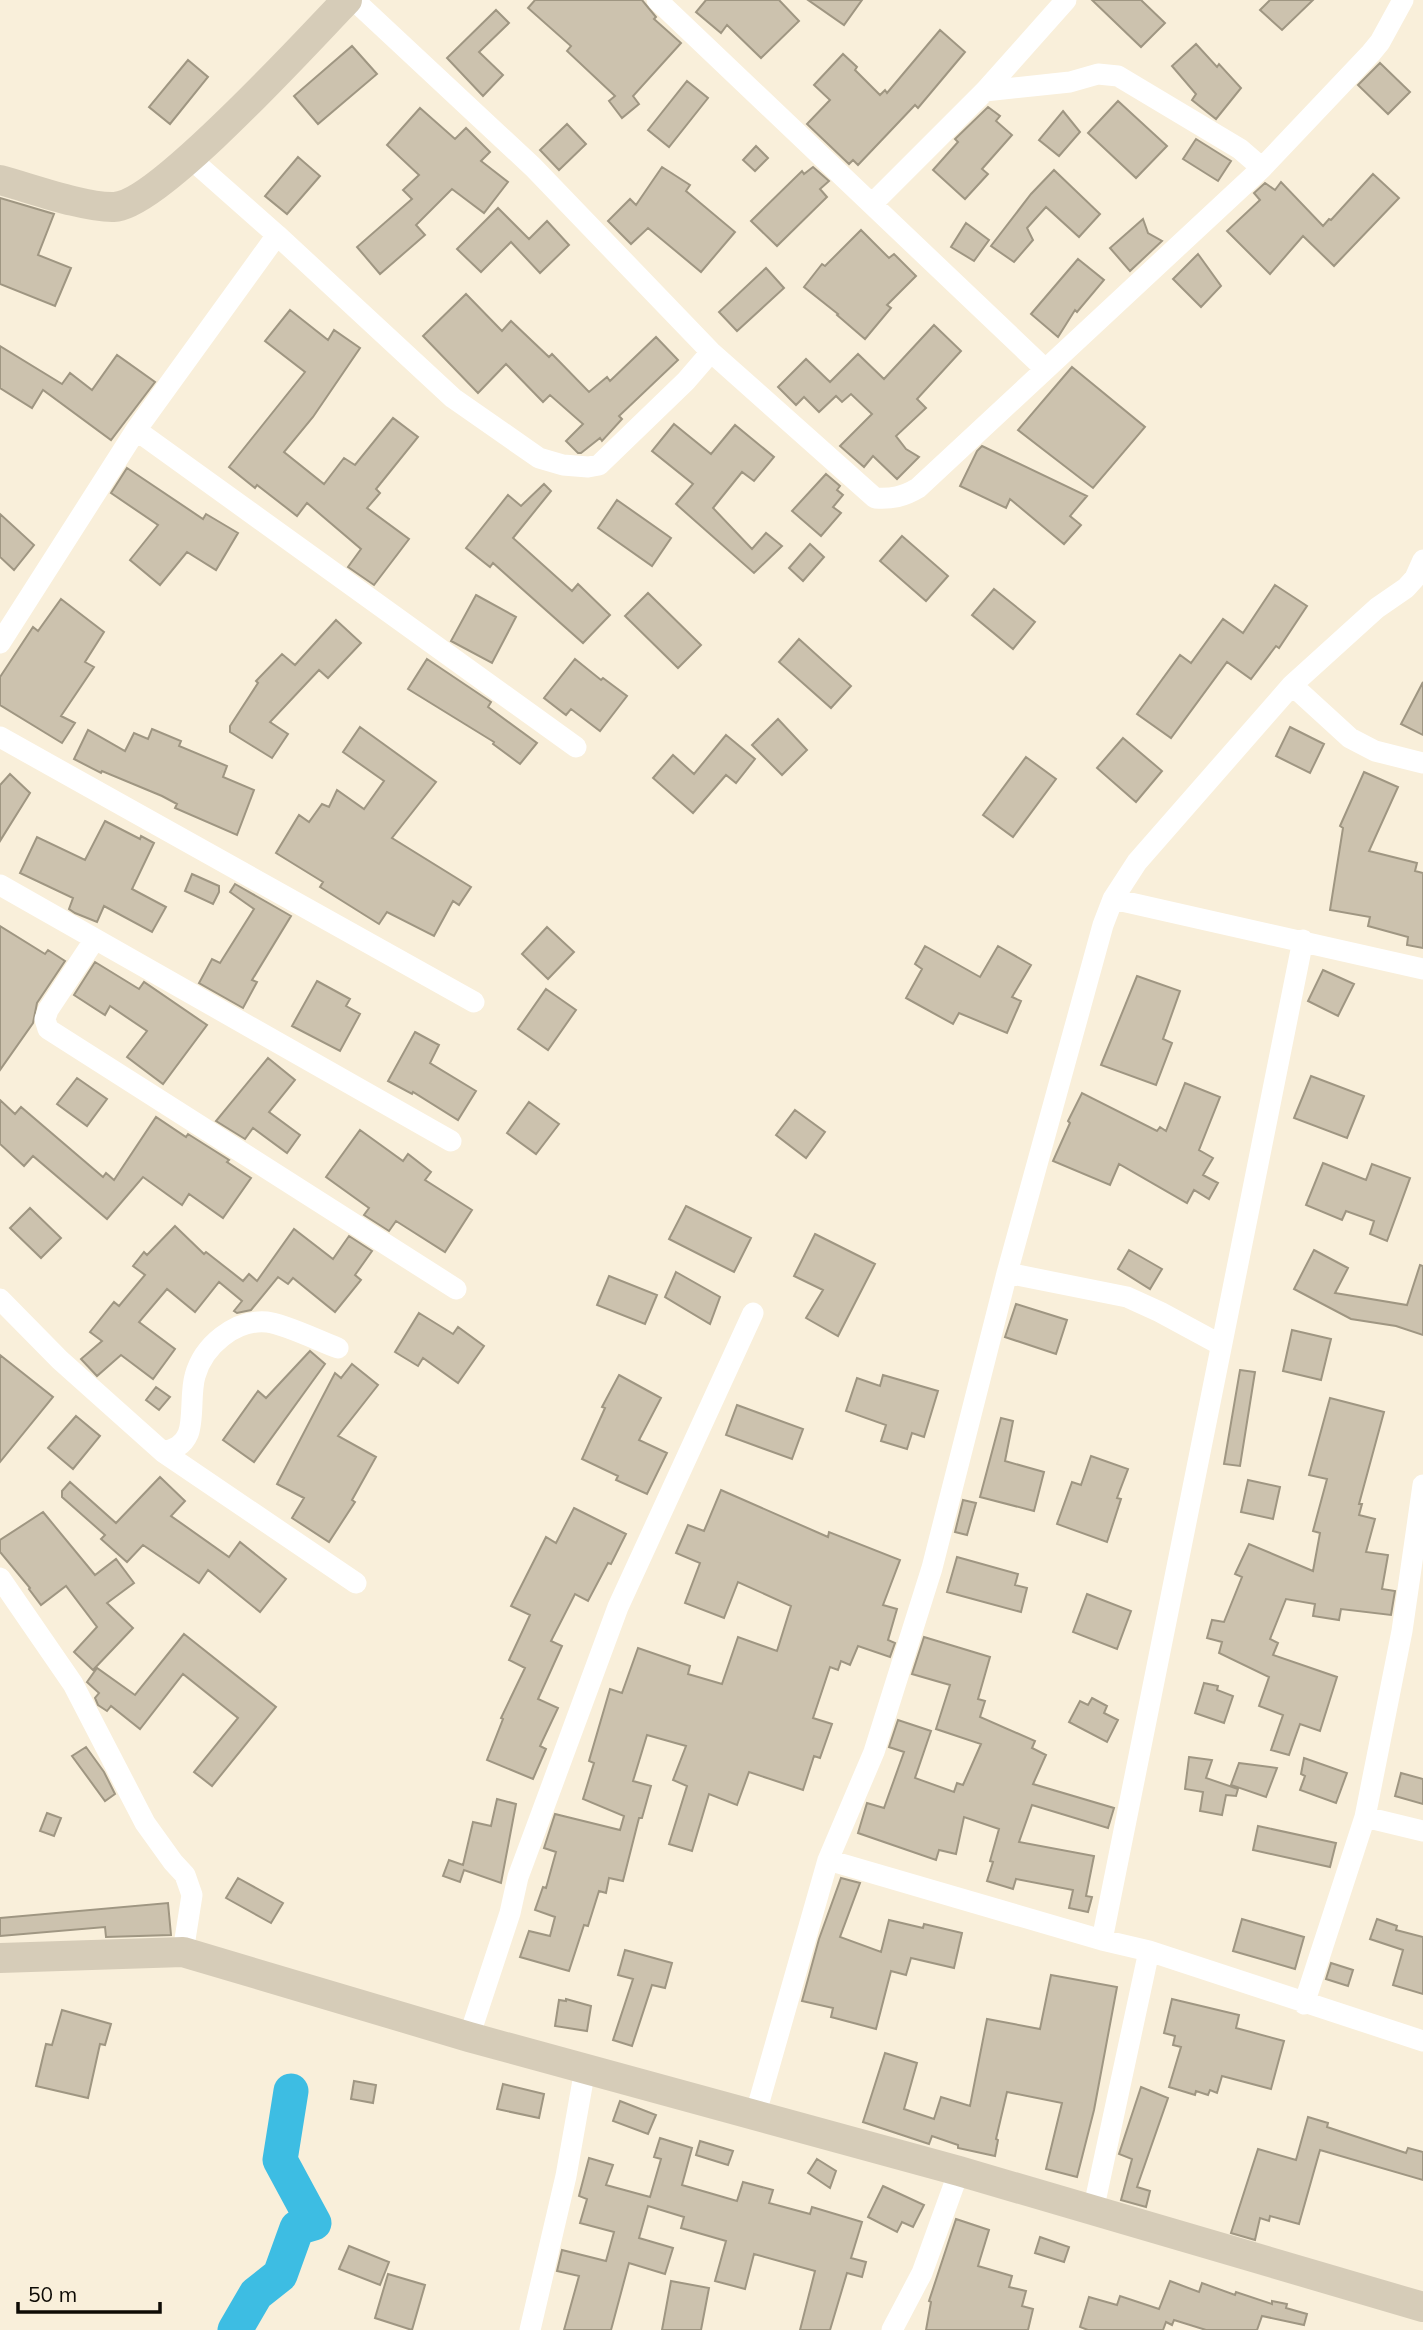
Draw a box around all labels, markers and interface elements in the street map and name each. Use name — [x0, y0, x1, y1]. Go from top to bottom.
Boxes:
scale bar — [18, 2270, 159, 2314]
text: 50 m — [28, 2281, 77, 2307]

